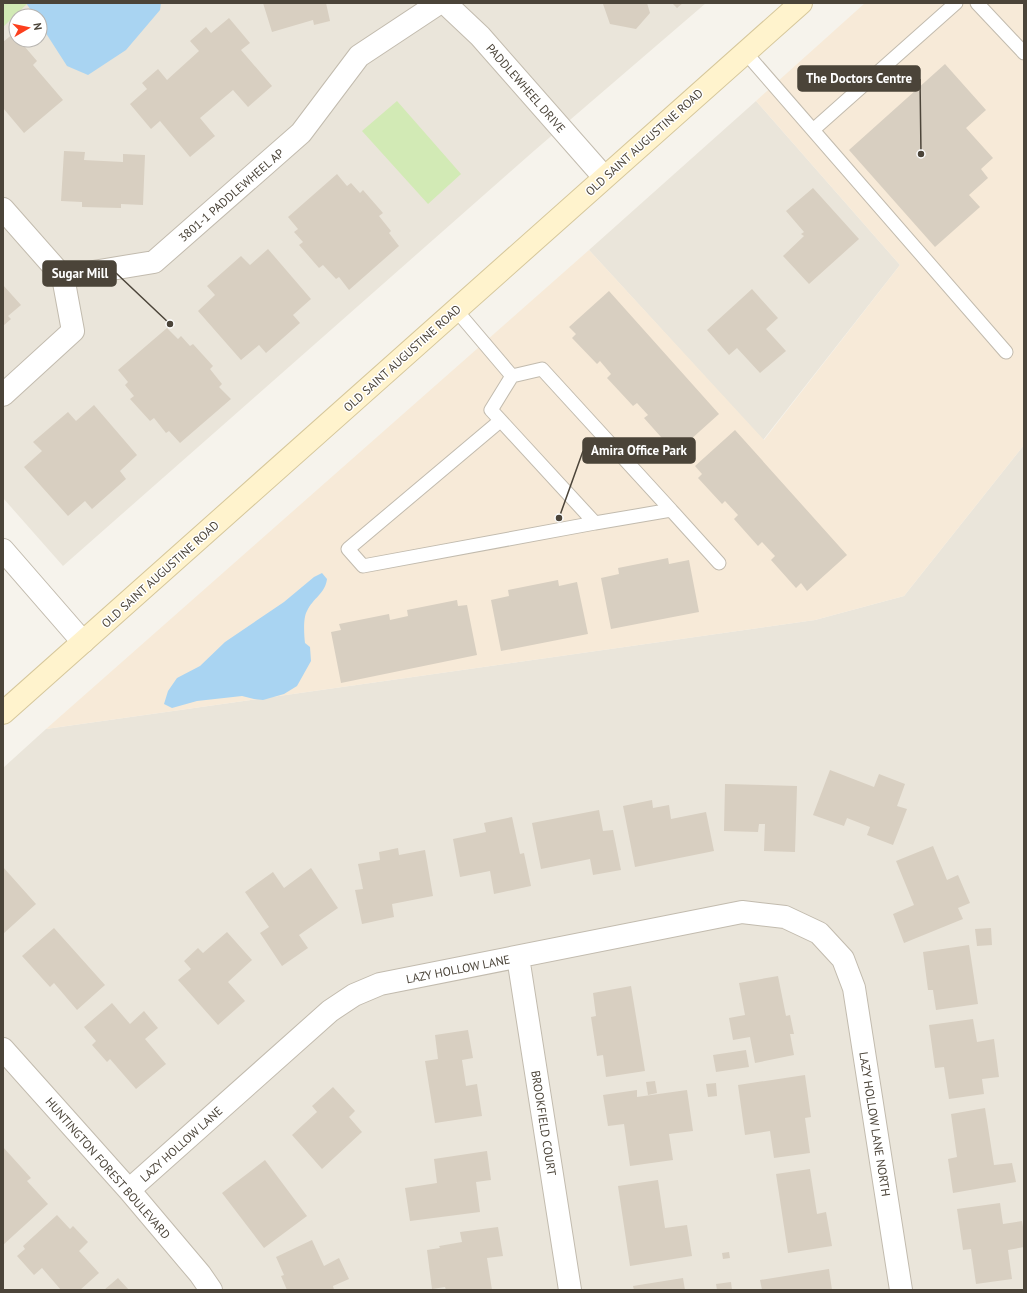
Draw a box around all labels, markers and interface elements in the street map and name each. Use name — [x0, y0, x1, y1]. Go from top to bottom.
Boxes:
north arrow — [8, 8, 48, 48]
text: N — [30, 22, 45, 31]
street label: PADDLEWHEEL DRIVE — [483, 41, 569, 135]
callout: The Doctors Centre — [798, 66, 920, 91]
text: The Doctors Centre — [806, 70, 912, 87]
street label: OLD SAINT AUGUSTINE ROAD — [582, 85, 706, 199]
street label: 3801-1 PADDLEWHEEL AP — [175, 145, 287, 245]
callout: Sugar Mill — [43, 261, 116, 286]
text: Sugar Mill — [52, 265, 109, 282]
street label: OLD SAINT AUGUSTINE ROAD — [340, 301, 464, 415]
callout: Amira Office Park — [583, 438, 695, 463]
text: Amira Office Park — [591, 442, 688, 459]
street label: OLD SAINT AUGUSTINE ROAD — [98, 517, 222, 631]
street label: LAZY HOLLOW LANE — [405, 952, 511, 986]
street label: LAZY HOLLOW LANE NORTH — [856, 1051, 894, 1197]
street label: BROOKFIELD COURT — [528, 1069, 560, 1177]
street label: HUNTINGTON FOREST BOULEVARD — [42, 1094, 174, 1242]
street label: LAZY HOLLOW LANE — [137, 1103, 225, 1185]

